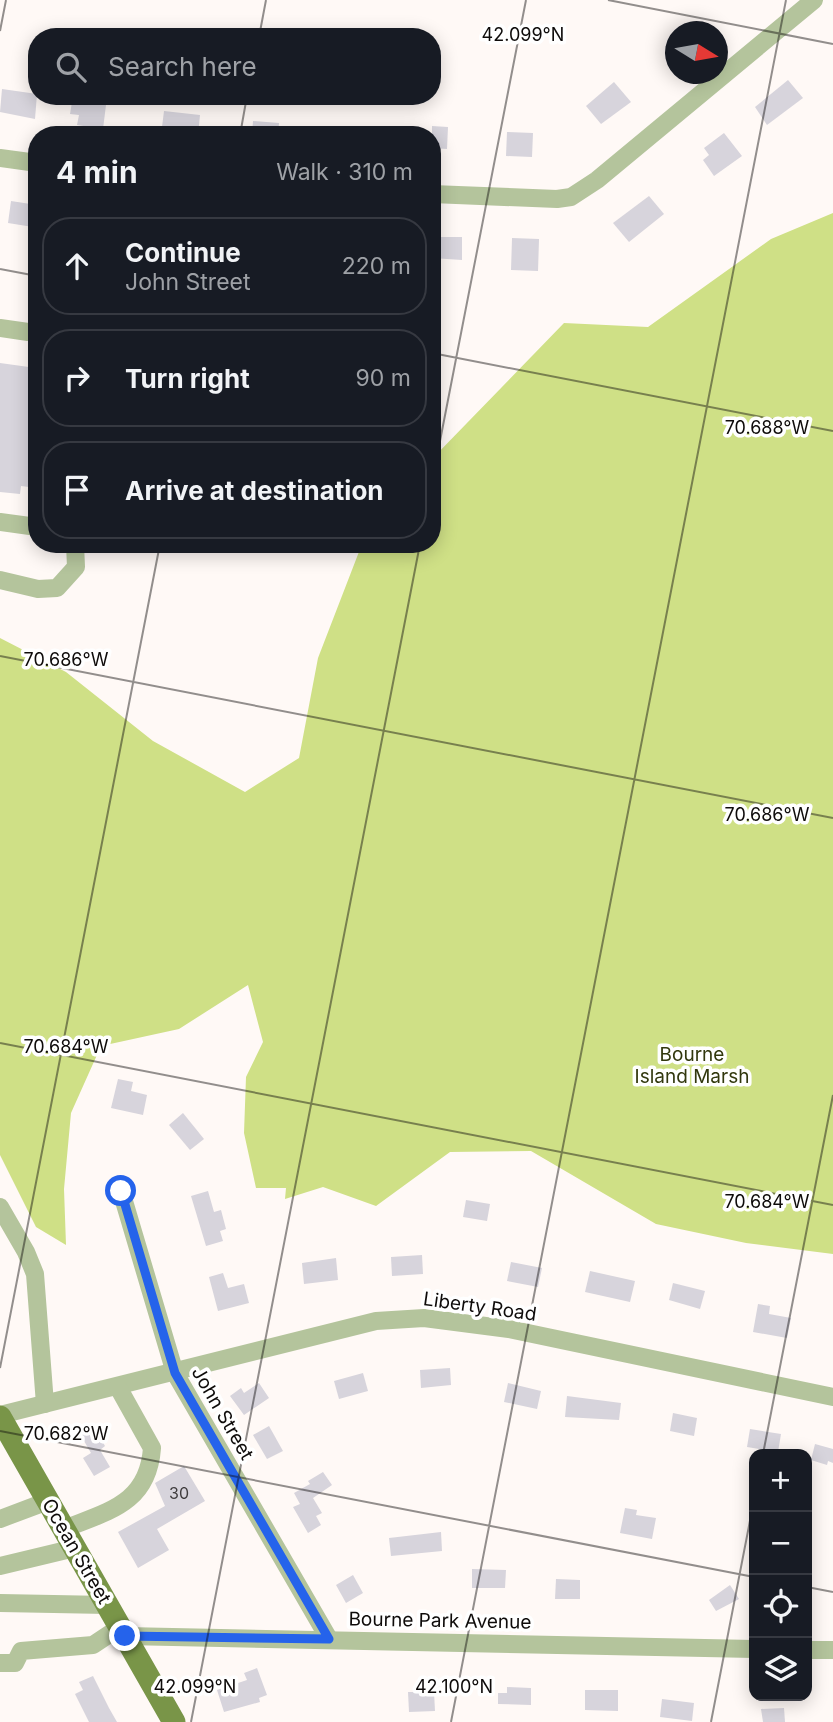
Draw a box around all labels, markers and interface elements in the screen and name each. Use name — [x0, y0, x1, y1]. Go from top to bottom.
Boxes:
north arrow — [665, 21, 728, 84]
text: 42.099°N — [482, 24, 564, 45]
search box — [28, 28, 441, 105]
icon: search — [52, 48, 90, 86]
text: Search here — [108, 51, 257, 82]
text: 4 min — [56, 154, 138, 190]
text: Walk · 310 m — [276, 158, 413, 186]
text: Continue — [125, 237, 241, 268]
icon: ahead — [58, 247, 96, 285]
text: 220 m — [342, 252, 411, 280]
text: John Street — [125, 268, 250, 296]
icon: right — [58, 359, 96, 397]
text: Turn right — [125, 363, 250, 394]
text: 90 m — [356, 364, 411, 392]
text: 70.688°W — [725, 417, 810, 438]
icon: arrive — [58, 471, 96, 509]
text: Arrive at destination — [125, 475, 384, 506]
text: 70.686°W — [24, 649, 109, 670]
text: 70.686°W — [725, 804, 810, 825]
text: 70.684°W — [23, 1036, 109, 1057]
park label: Bourne Island Marsh — [635, 1043, 749, 1088]
route start — [105, 1175, 136, 1206]
text: 70.684°W — [724, 1191, 810, 1212]
street label: Liberty Road — [422, 1287, 538, 1326]
street label: John Street — [187, 1363, 258, 1464]
text: 70.682°W — [24, 1423, 109, 1444]
map controls — [749, 1449, 812, 1701]
button: + — [749, 1449, 812, 1512]
house number: 30 — [169, 1483, 189, 1503]
street label: Ocean Street — [37, 1495, 116, 1608]
button: − — [749, 1512, 812, 1575]
button: locate — [749, 1575, 812, 1638]
street label: Bourne Park Avenue — [348, 1607, 532, 1634]
route end — [109, 1620, 140, 1651]
button: layers — [749, 1638, 812, 1701]
text: 42.099°N — [154, 1676, 236, 1697]
text: 42.100°N — [415, 1676, 493, 1697]

